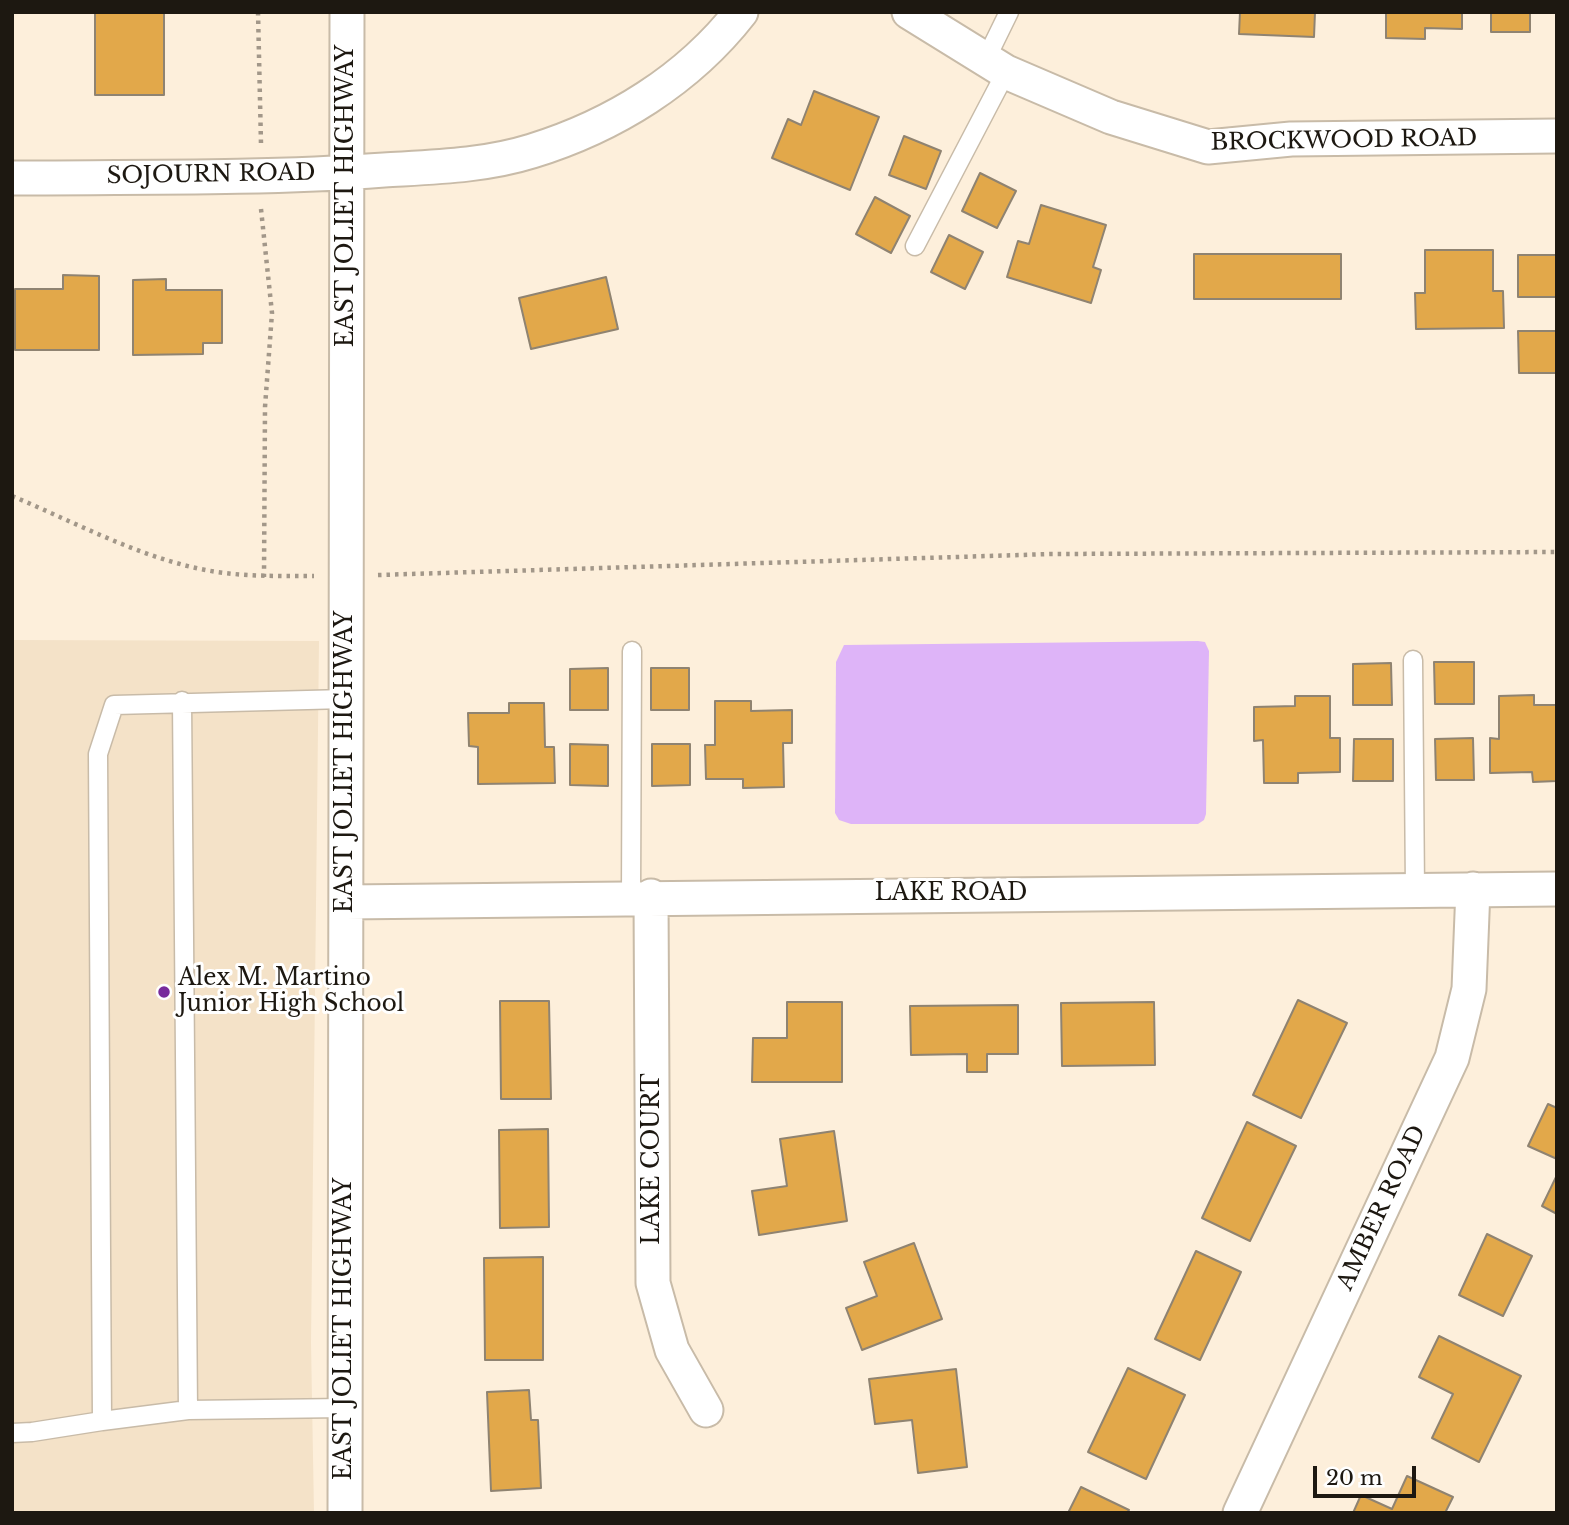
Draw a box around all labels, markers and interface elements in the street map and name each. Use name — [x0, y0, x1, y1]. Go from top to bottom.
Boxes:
street label: EAST JOLIET HIGHWAY — [333, 45, 361, 347]
street label: BROCKWOOD ROAD — [1210, 125, 1478, 157]
street label: SOJOURN ROAD — [106, 159, 316, 191]
street label: EAST JOLIET HIGHWAY — [332, 611, 360, 913]
street label: LAKE ROAD — [875, 880, 1027, 908]
place label: Alex M. Martino Junior High School — [178, 965, 404, 1019]
marker: Alex M. Martino Junior High School — [156, 984, 172, 1000]
street label: LAKE COURT — [639, 1073, 667, 1245]
street label: AMBER ROAD — [1332, 1121, 1432, 1295]
street label: EAST JOLIET HIGHWAY — [331, 1178, 359, 1480]
scale bar — [1317, 1452, 1420, 1496]
text: 20 m — [1326, 1465, 1383, 1491]

